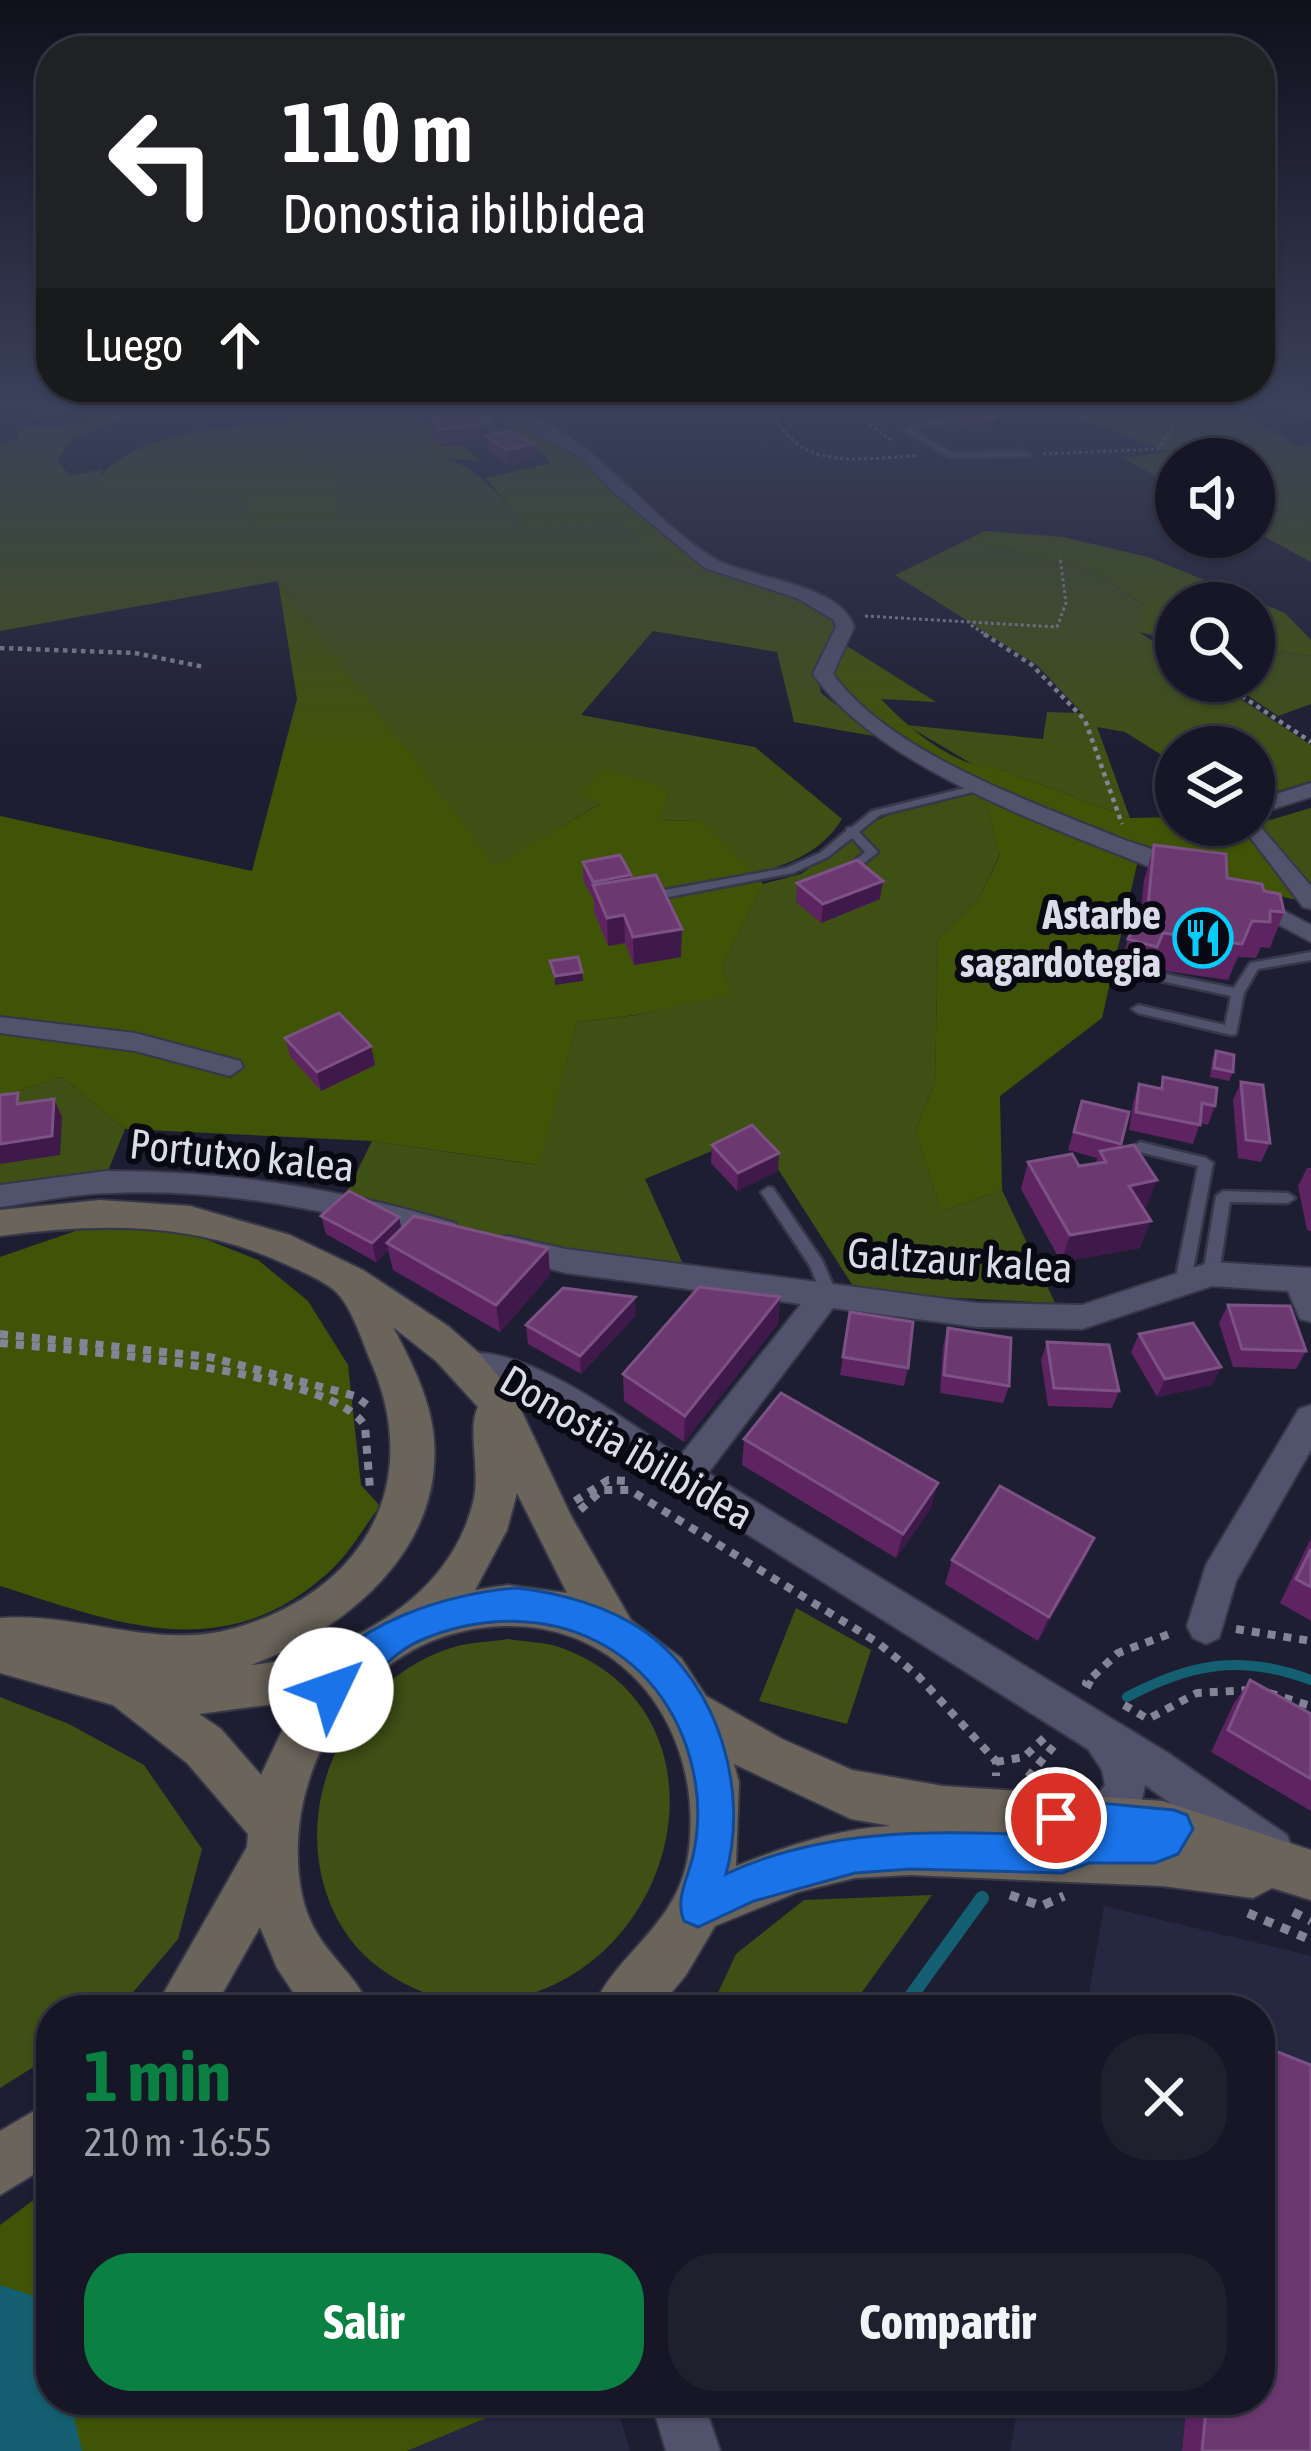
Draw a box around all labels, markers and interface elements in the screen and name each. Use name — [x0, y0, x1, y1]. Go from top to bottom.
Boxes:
icon: left — [84, 84, 240, 240]
text: 110 m — [282, 84, 472, 180]
text: Donostia ibilbidea — [282, 183, 647, 244]
icon: ahead — [207, 312, 273, 378]
text: Luego — [84, 319, 183, 371]
map controls — [1155, 438, 1275, 846]
button: sound — [1155, 438, 1275, 558]
button: search — [1155, 582, 1275, 702]
button: layers — [1155, 726, 1275, 846]
place label: Astarbe sagardotegia — [960, 890, 1161, 986]
restaurant icon: Astarbe sagardotegia — [1172, 907, 1234, 969]
street label: Portutxo kalea — [127, 1119, 357, 1191]
street label: Galtzaur kalea — [846, 1228, 1074, 1292]
street label: Donostia ibilbidea — [492, 1355, 762, 1539]
position arrow — [268, 1627, 394, 1753]
pin — [1005, 1767, 1107, 1869]
icon: arrive — [1023, 1785, 1089, 1851]
text: 1 min — [84, 2034, 231, 2116]
button: close — [1101, 2034, 1227, 2160]
text: 210 m · 16:55 — [84, 2120, 272, 2164]
button: Salir — [84, 2253, 644, 2391]
button: Compartir — [668, 2253, 1227, 2391]

